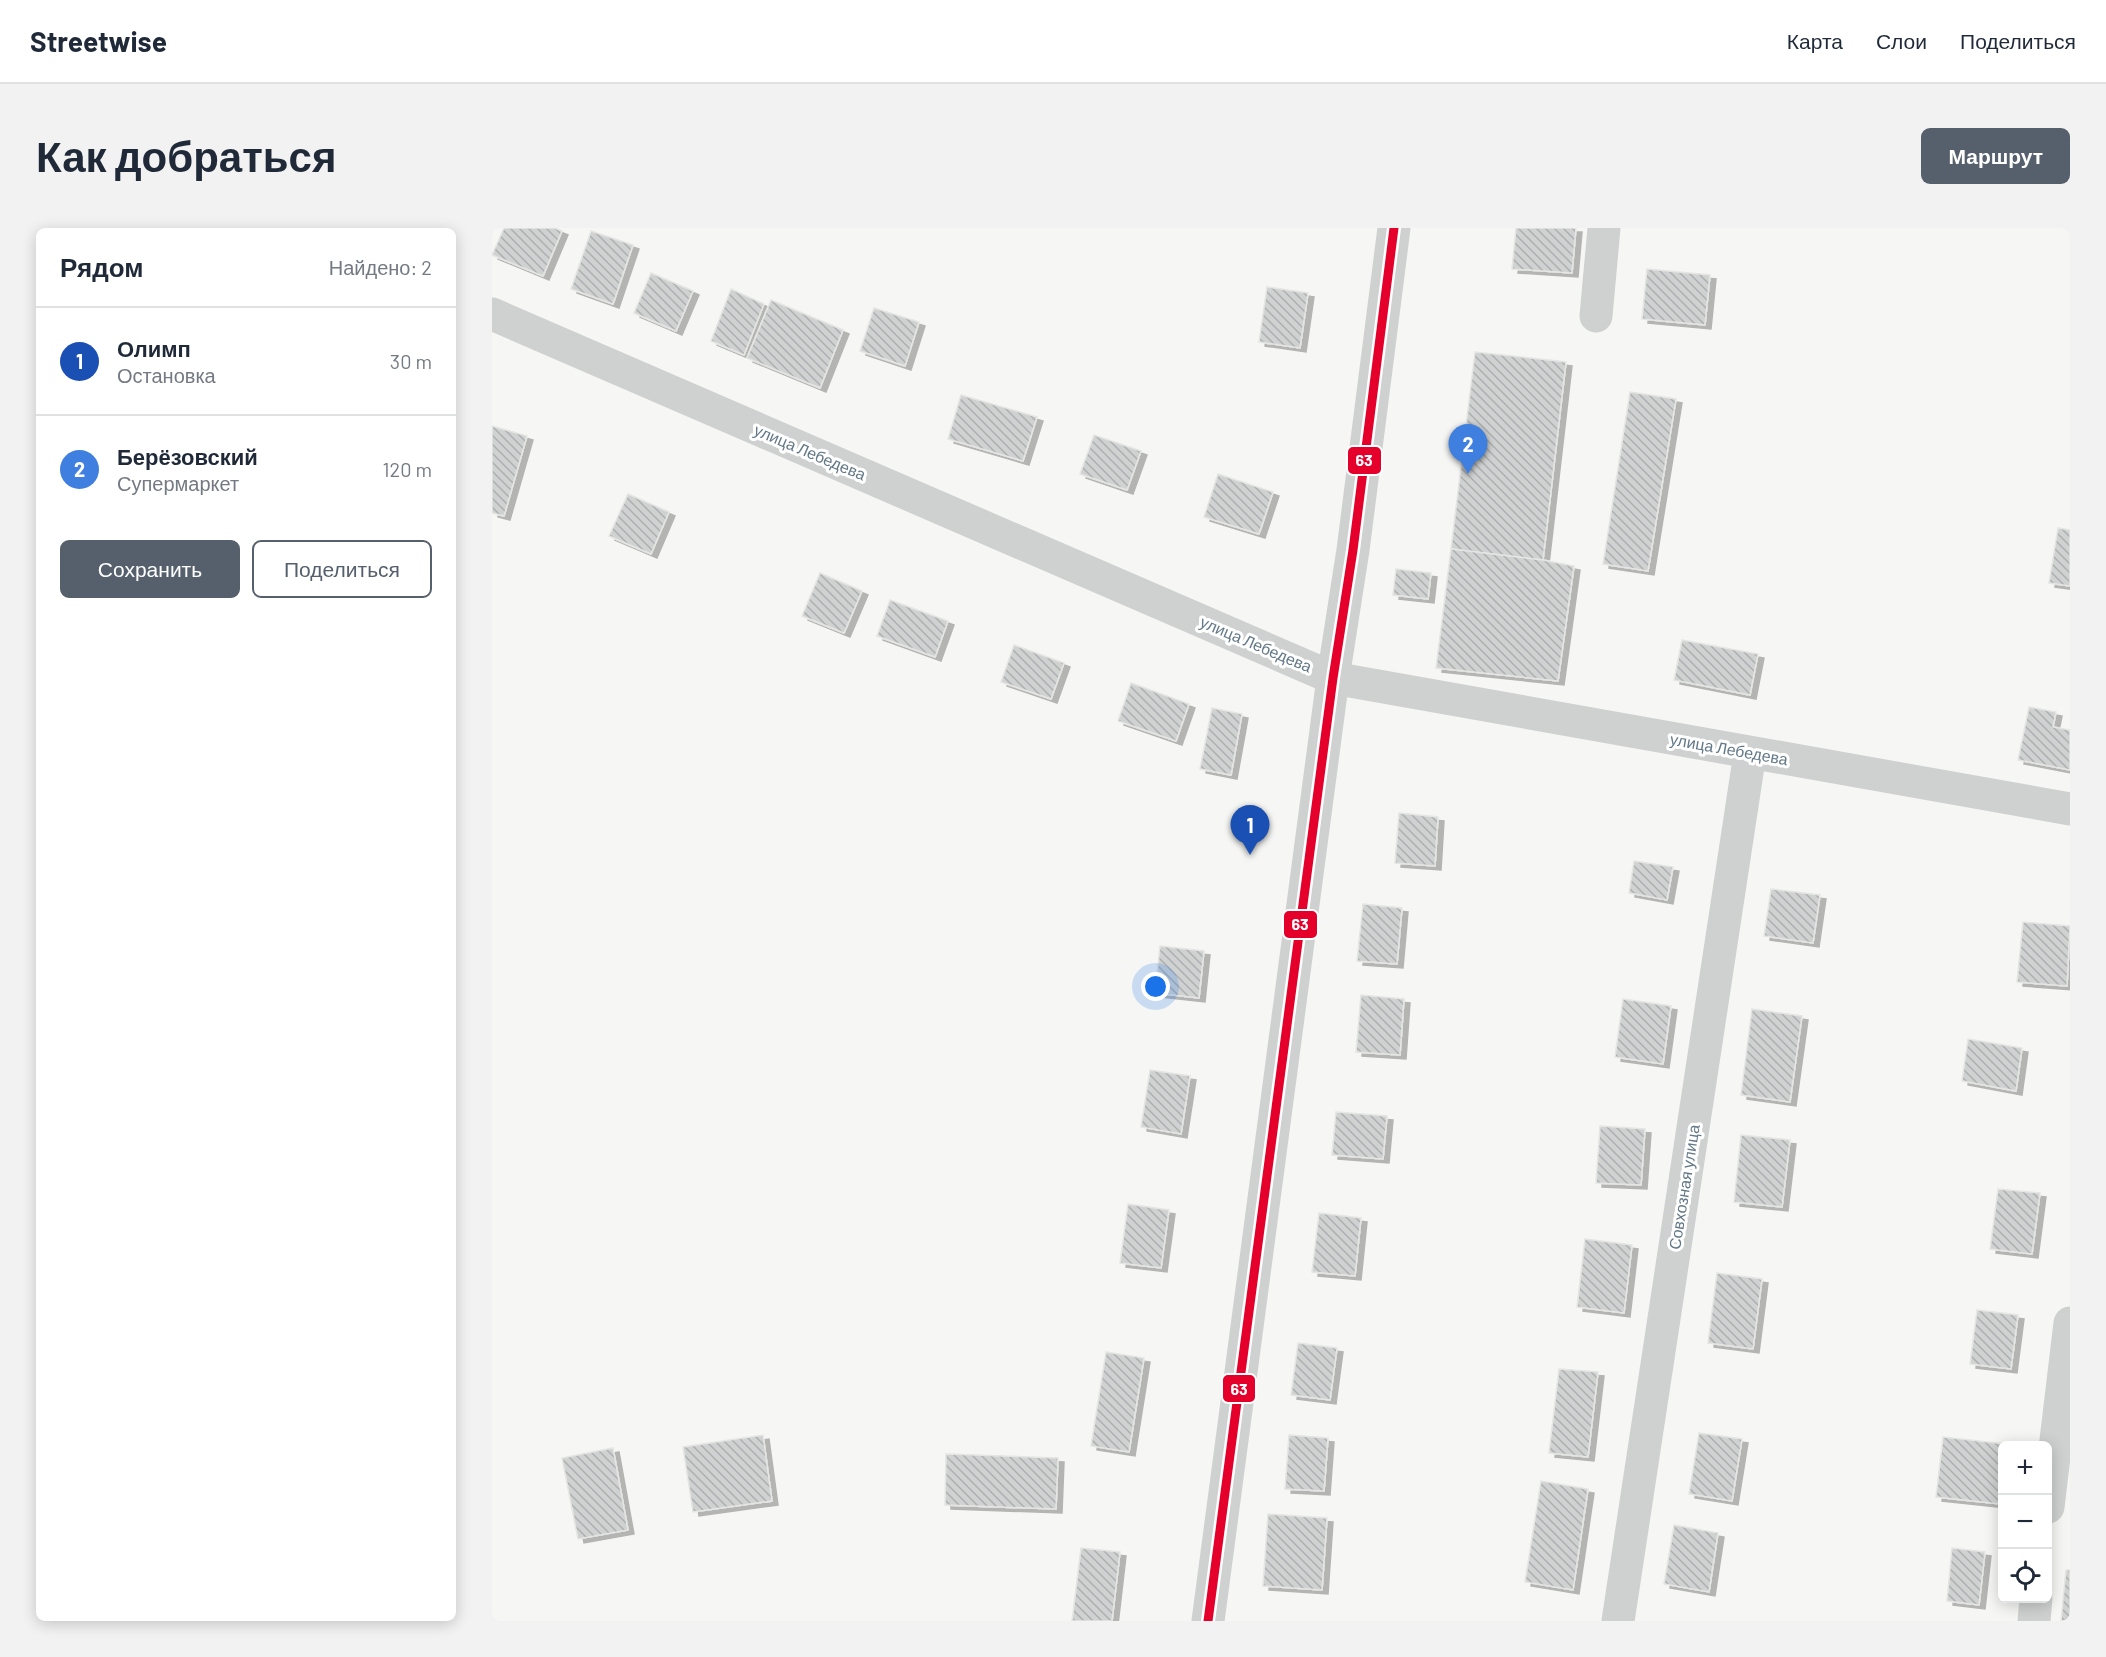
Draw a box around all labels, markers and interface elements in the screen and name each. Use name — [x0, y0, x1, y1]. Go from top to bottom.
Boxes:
text: Streetwise — [30, 24, 167, 58]
text: Карта — [1787, 28, 1843, 53]
text: Слои — [1876, 28, 1927, 53]
text: Поделиться — [1960, 28, 2076, 53]
button: Маршрут — [1921, 128, 2070, 184]
text: Как добраться — [36, 130, 336, 180]
text: Рядом — [60, 251, 143, 282]
text: Найдено: 2 — [329, 255, 432, 279]
text: Олимп — [117, 335, 191, 361]
text: 1 — [76, 349, 83, 373]
text: 30 m — [390, 349, 432, 373]
text: Остановка — [117, 363, 216, 387]
street label: улица Лебедева — [752, 419, 869, 484]
pin: 2 — [1448, 424, 1488, 474]
text: Берёзовский — [117, 443, 258, 469]
line badge: 63 — [1347, 446, 1382, 475]
text: 63 — [1355, 450, 1373, 469]
text: 2 — [74, 457, 85, 481]
text: 120 m — [382, 457, 432, 481]
text: Супермаркет — [117, 471, 239, 495]
button: Сохранить — [60, 540, 240, 598]
button: Поделиться — [252, 540, 432, 598]
street label: улица Лебедева — [1198, 611, 1315, 676]
street label: улица Лебедева — [1669, 729, 1790, 768]
pin: 1 — [1230, 806, 1269, 855]
line badge: 63 — [1283, 910, 1318, 939]
text: 63 — [1291, 914, 1309, 933]
your location — [1141, 972, 1170, 1001]
street label: Совхозная улица — [1664, 1123, 1703, 1251]
line badge: 63 — [1222, 1374, 1256, 1403]
text: 63 — [1230, 1379, 1248, 1398]
map controls — [1998, 1441, 2052, 1603]
button: + — [1998, 1441, 2052, 1495]
button: − — [1998, 1495, 2052, 1549]
button: locate — [1998, 1549, 2052, 1603]

